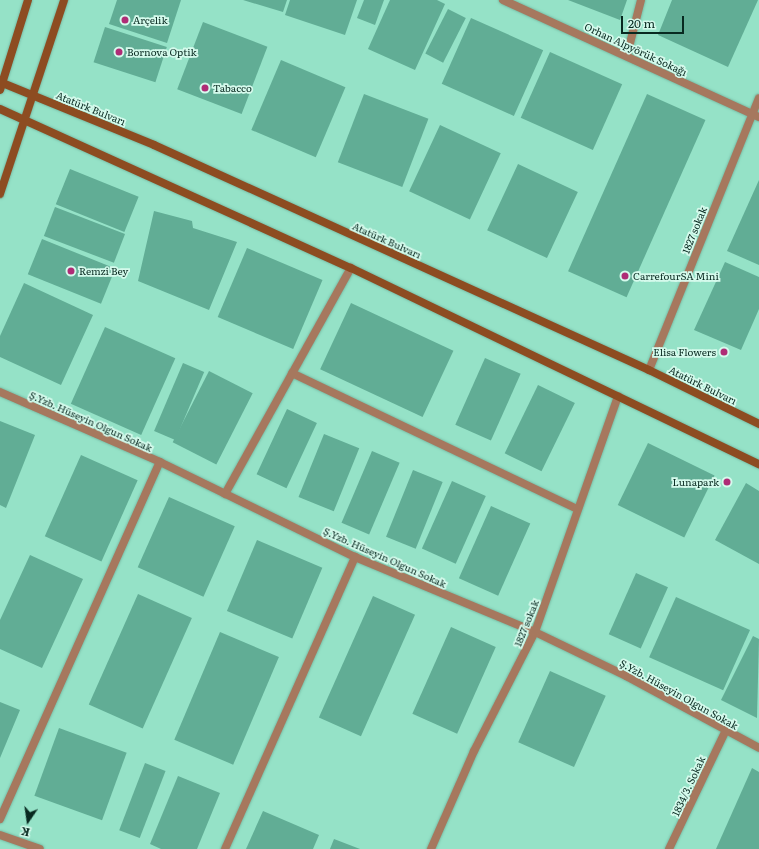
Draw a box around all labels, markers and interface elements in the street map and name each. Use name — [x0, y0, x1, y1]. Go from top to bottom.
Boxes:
scale bar — [623, 8, 686, 34]
place label: Arçelik — [133, 14, 168, 26]
text: 20 m — [628, 14, 655, 32]
marker: Arçelik — [120, 15, 130, 25]
street label: Orhan Alpyörük Sokağı — [583, 20, 689, 78]
place label: Bornova Optik — [127, 46, 197, 58]
marker: Bornova Optik — [114, 47, 124, 57]
place label: Tabacco — [213, 82, 252, 94]
marker: Tabacco — [200, 83, 210, 93]
street label: Atatürk Bulvarı — [54, 89, 128, 127]
street label: 1827 sokak — [679, 205, 709, 255]
street label: Atatürk Bulvarı — [351, 219, 423, 261]
place label: Remzi Bey — [79, 265, 128, 277]
marker: Remzi Bey — [66, 266, 76, 276]
place label: CarrefourSA Mini — [633, 270, 719, 282]
marker: CarrefourSA Mini — [620, 271, 630, 281]
place label: Elisa Flowers — [653, 346, 716, 358]
marker: Elisa Flowers — [719, 347, 729, 357]
street label: Atatürk Bulvarı — [667, 363, 739, 407]
street label: Ş.Yzb. Hüseyin Olgun Sokak — [28, 388, 154, 454]
place label: Lunapark — [673, 476, 719, 488]
marker: Lunapark — [722, 477, 732, 487]
street label: Ş.Yzb. Hüseyin Olgun Sokak — [322, 524, 448, 590]
street label: 1827 sokak — [511, 598, 541, 648]
street label: Ş.Yzb. Hüseyin Olgun Sokak — [618, 656, 740, 732]
street label: 1834/3. Sokak — [669, 754, 707, 818]
north arrow — [8, 801, 48, 841]
text: K — [19, 824, 31, 841]

